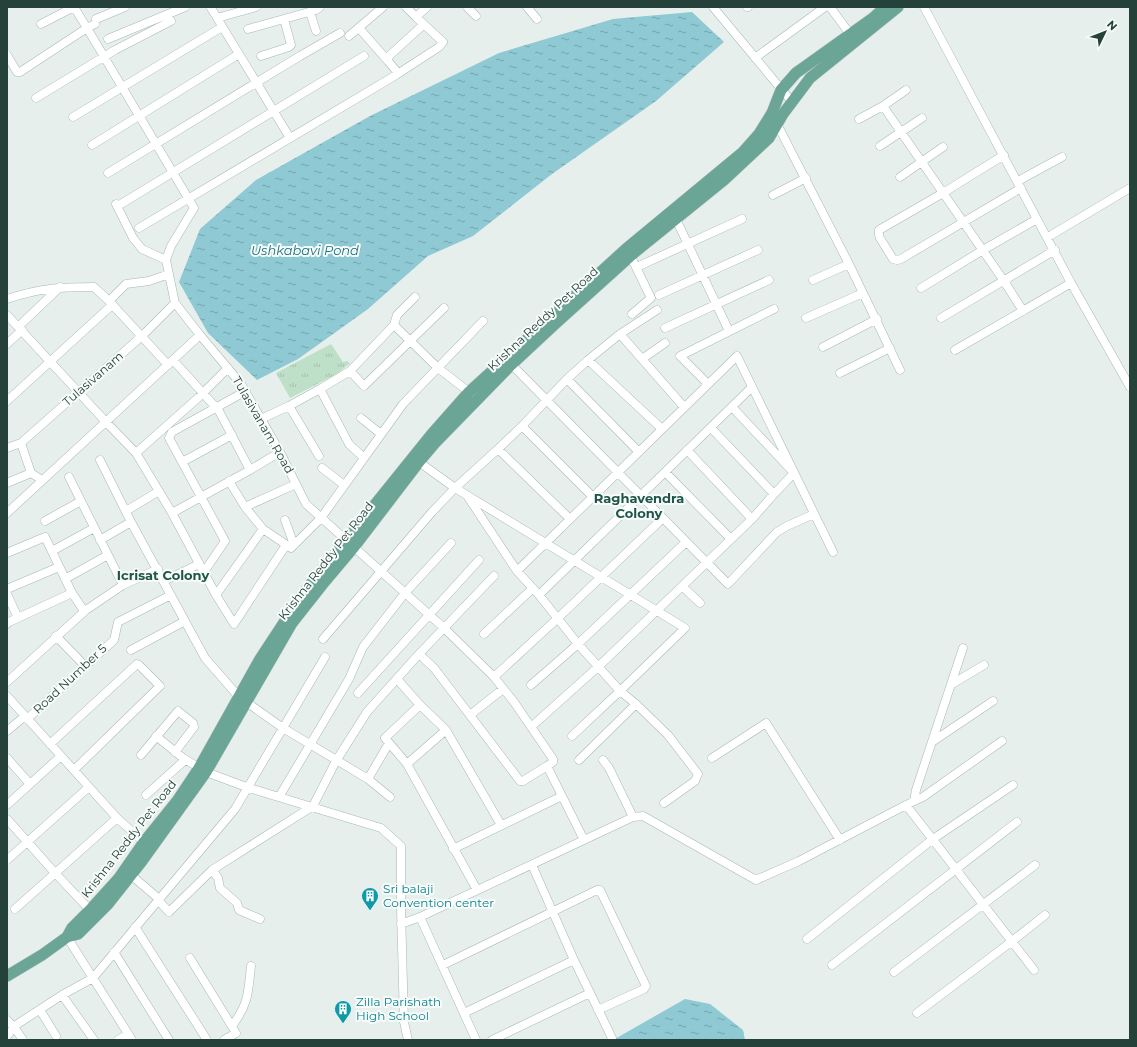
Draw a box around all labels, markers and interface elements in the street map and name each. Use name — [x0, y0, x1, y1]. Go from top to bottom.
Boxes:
north arrow — [1085, 12, 1125, 52]
text: N — [1104, 17, 1120, 33]
water label: Ushkabavi Pond — [251, 242, 359, 258]
street label: Krishna Reddy Pet Road — [484, 264, 601, 374]
street label: Tulasivanam — [59, 348, 126, 409]
street label: Tulasivanam Road — [229, 373, 297, 476]
district label: Raghavendra Colony — [594, 490, 684, 521]
street label: Krishna Reddy Pet Road — [275, 499, 376, 623]
district label: Icrisat Colony — [117, 567, 209, 583]
street label: Road Number 5 — [30, 641, 110, 717]
street label: Krishna Reddy Pet Road — [78, 777, 179, 901]
place label: Sri balaji Convention center — [383, 881, 494, 910]
building icon: Sri balaji Convention center — [360, 886, 380, 911]
place label: Zilla Parishath High School — [356, 994, 441, 1023]
building icon: Zilla Parishath High School — [333, 999, 353, 1024]

